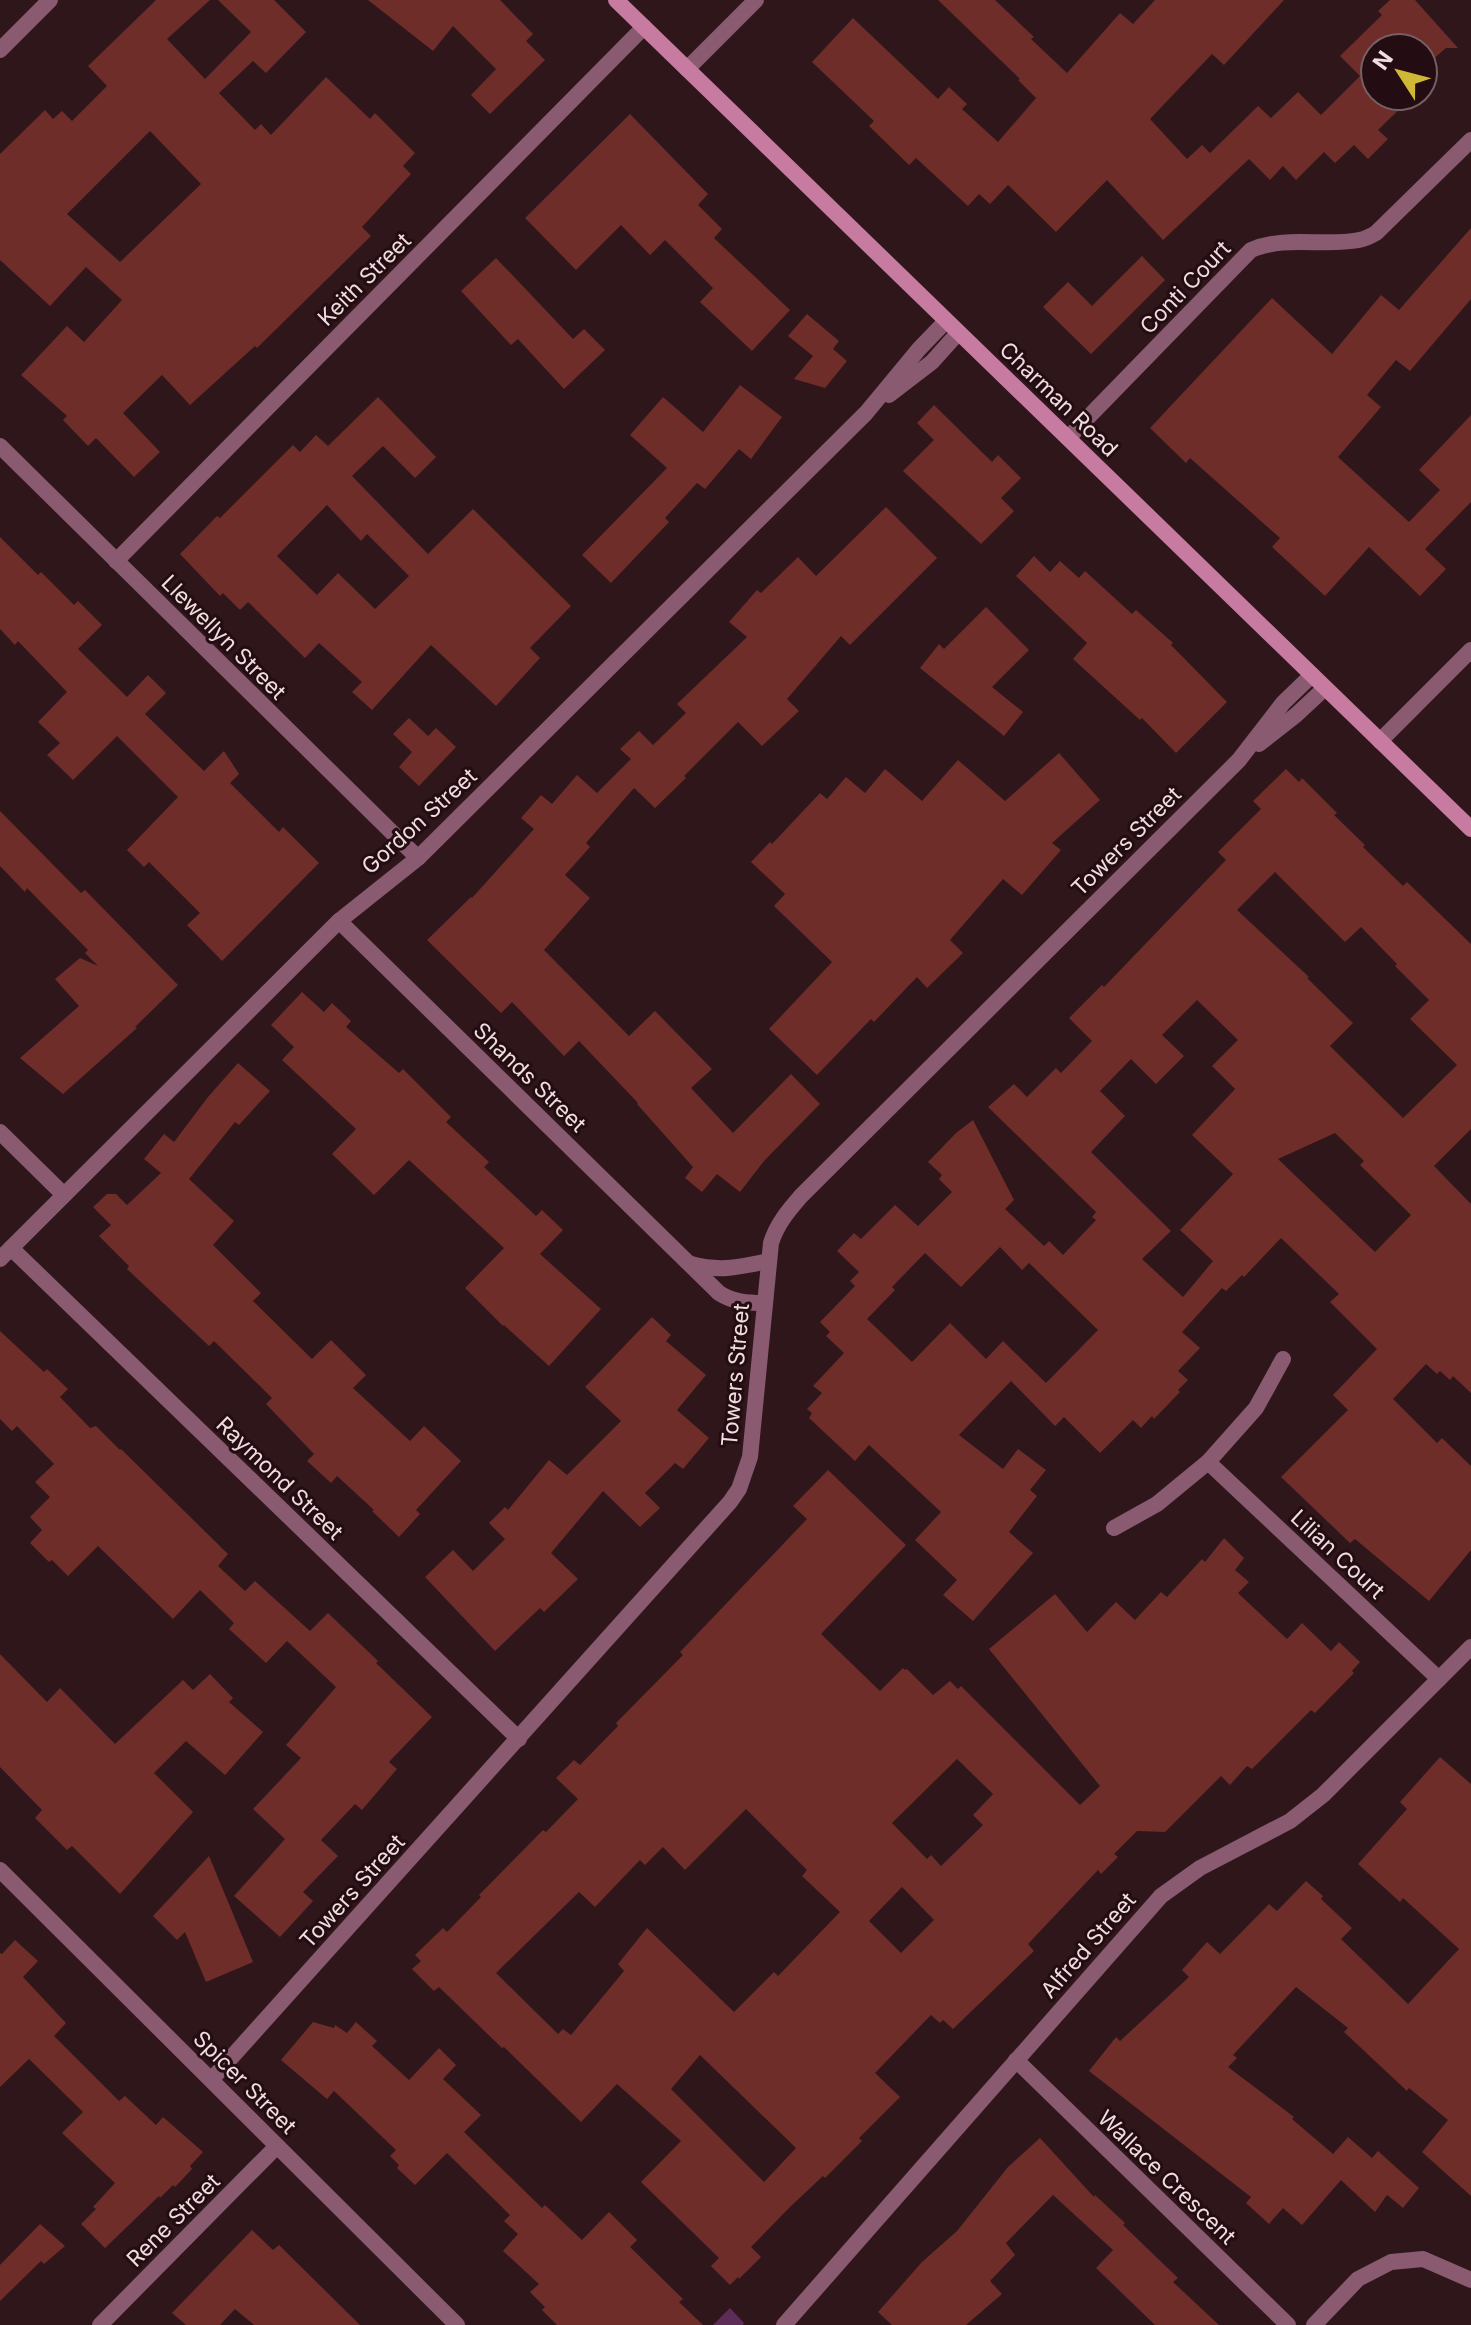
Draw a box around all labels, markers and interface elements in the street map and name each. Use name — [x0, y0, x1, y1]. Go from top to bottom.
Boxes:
north arrow — [1359, 32, 1439, 112]
text: N — [1367, 46, 1398, 75]
street label: Keith Street — [312, 227, 416, 331]
street label: Conti Court — [1134, 235, 1236, 339]
street label: Charman Road — [995, 336, 1123, 462]
street label: Llewellyn Street — [156, 569, 292, 705]
street label: Gordon Street — [356, 763, 482, 879]
street label: Towers Street — [1066, 781, 1186, 901]
street label: Shands Street — [469, 1017, 591, 1137]
street label: Towers Street — [716, 1302, 754, 1448]
street label: Raymond Street — [211, 1411, 349, 1545]
street label: Lilian Court — [1286, 1504, 1390, 1604]
street label: Towers Street — [294, 1829, 410, 1953]
street label: Alfred Street — [1035, 1887, 1141, 2003]
street label: Spicer Street — [188, 2025, 302, 2139]
street label: Wallace Crescent — [1093, 2105, 1241, 2249]
street label: Rene Street — [121, 2168, 225, 2272]

